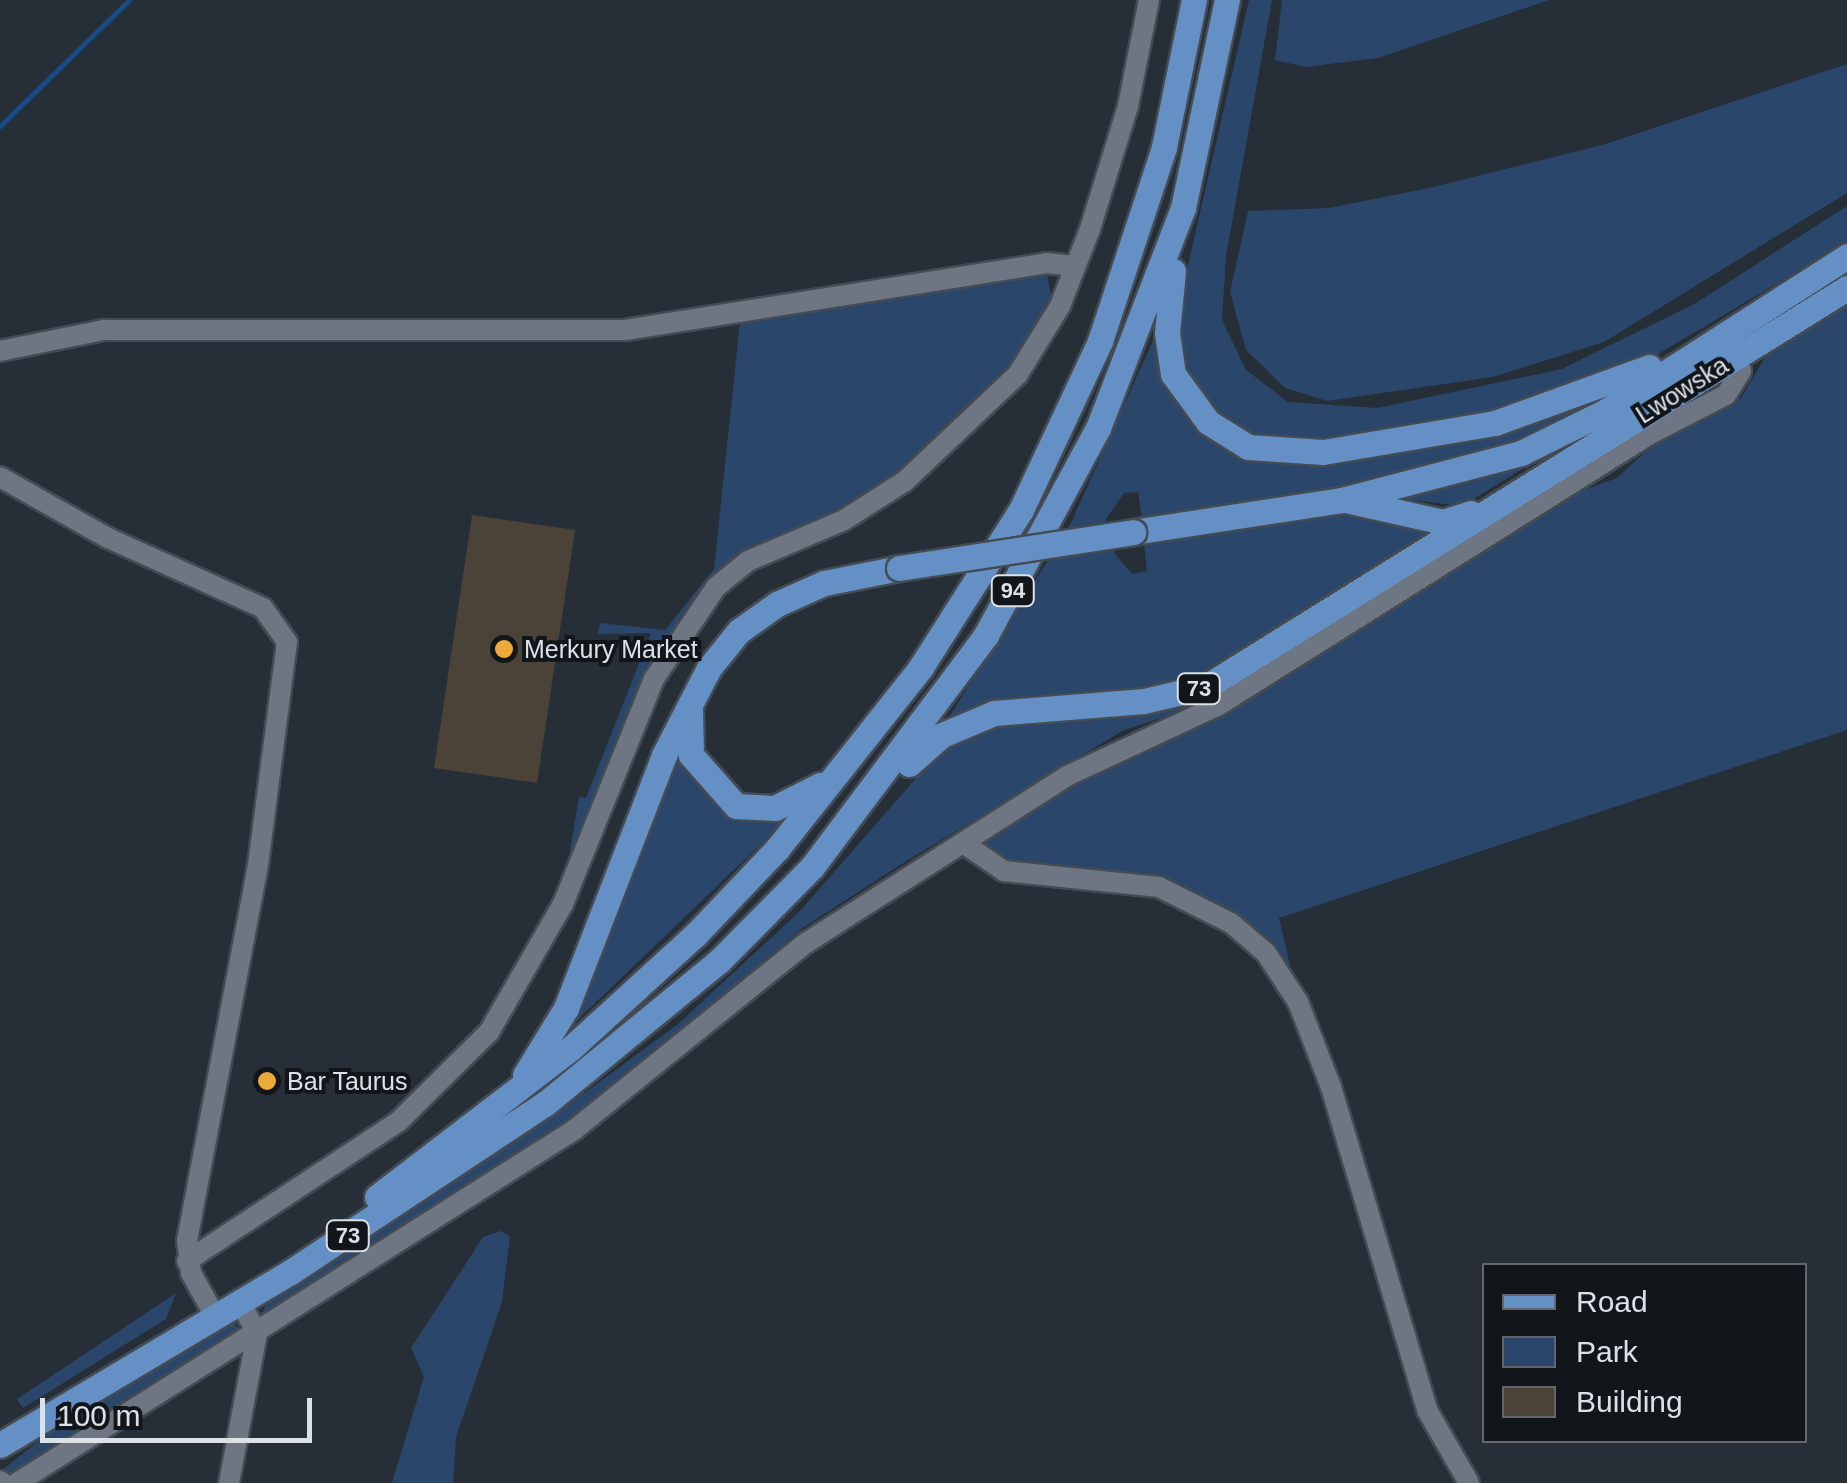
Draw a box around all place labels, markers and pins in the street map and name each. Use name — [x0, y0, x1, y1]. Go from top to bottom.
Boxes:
place label: Merkury Market — [524, 634, 698, 664]
marker: Merkury Market — [493, 638, 515, 660]
place label: Bar Taurus — [287, 1066, 408, 1096]
marker: Bar Taurus — [256, 1070, 278, 1092]

